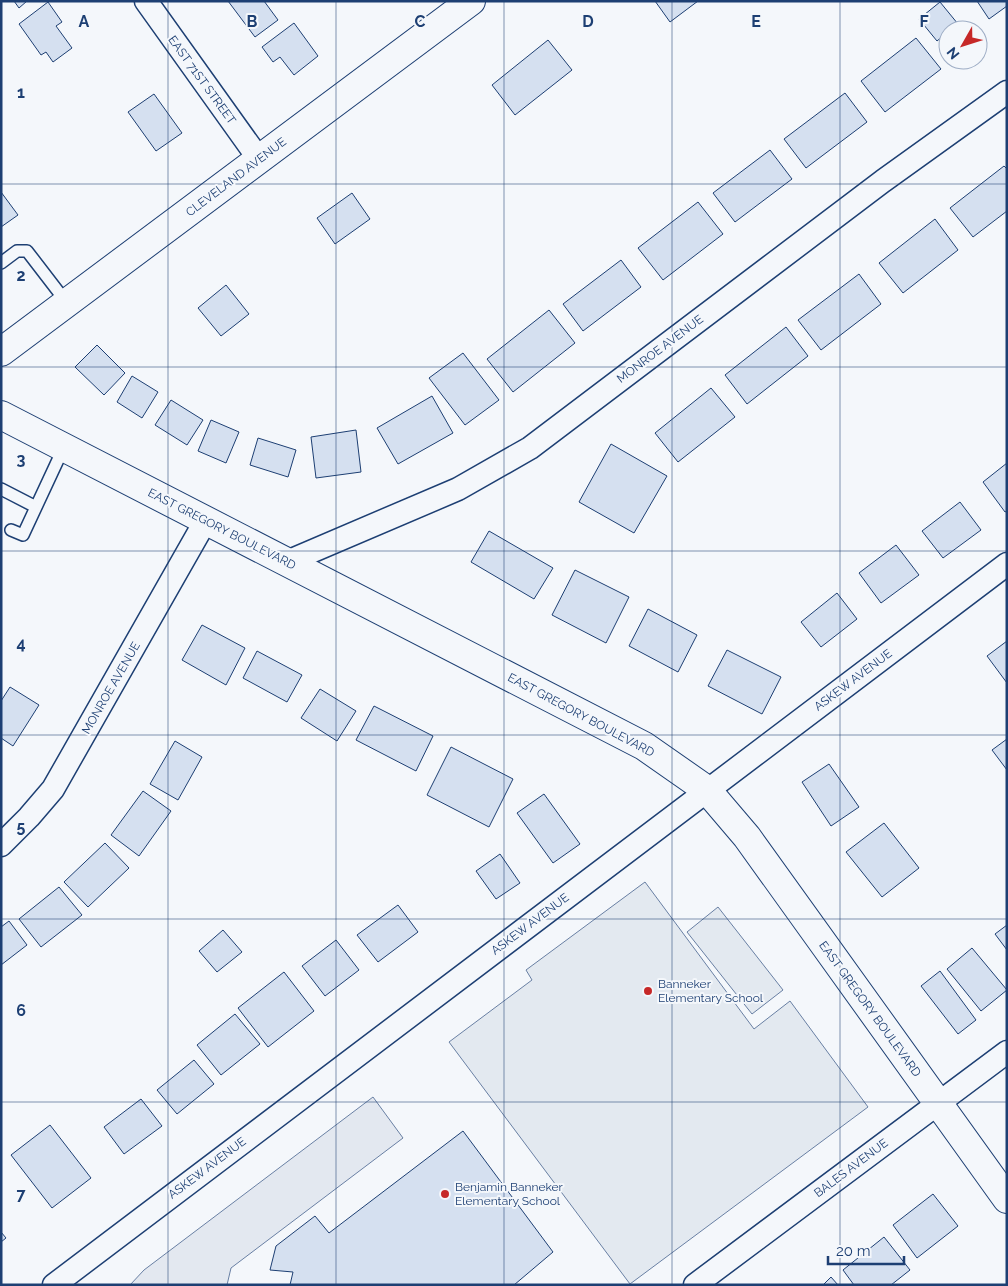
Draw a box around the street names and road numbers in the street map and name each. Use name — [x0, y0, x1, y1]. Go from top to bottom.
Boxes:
street label: EAST 71ST STREET — [165, 33, 239, 127]
street label: CLEVELAND AVENUE — [183, 135, 289, 219]
street label: MONROE AVENUE — [614, 312, 706, 386]
street label: EAST GREGORY BOULEVARD — [146, 486, 299, 573]
street label: MONROE AVENUE — [79, 639, 143, 737]
street label: ASKEW AVENUE — [811, 646, 895, 714]
street label: EAST GREGORY BOULEVARD — [505, 670, 657, 760]
street label: ASKEW AVENUE — [488, 890, 572, 958]
street label: EAST GREGORY BOULEVARD — [816, 939, 924, 1080]
street label: ASKEW AVENUE — [165, 1134, 249, 1202]
street label: BALES AVENUE — [811, 1136, 891, 1200]

